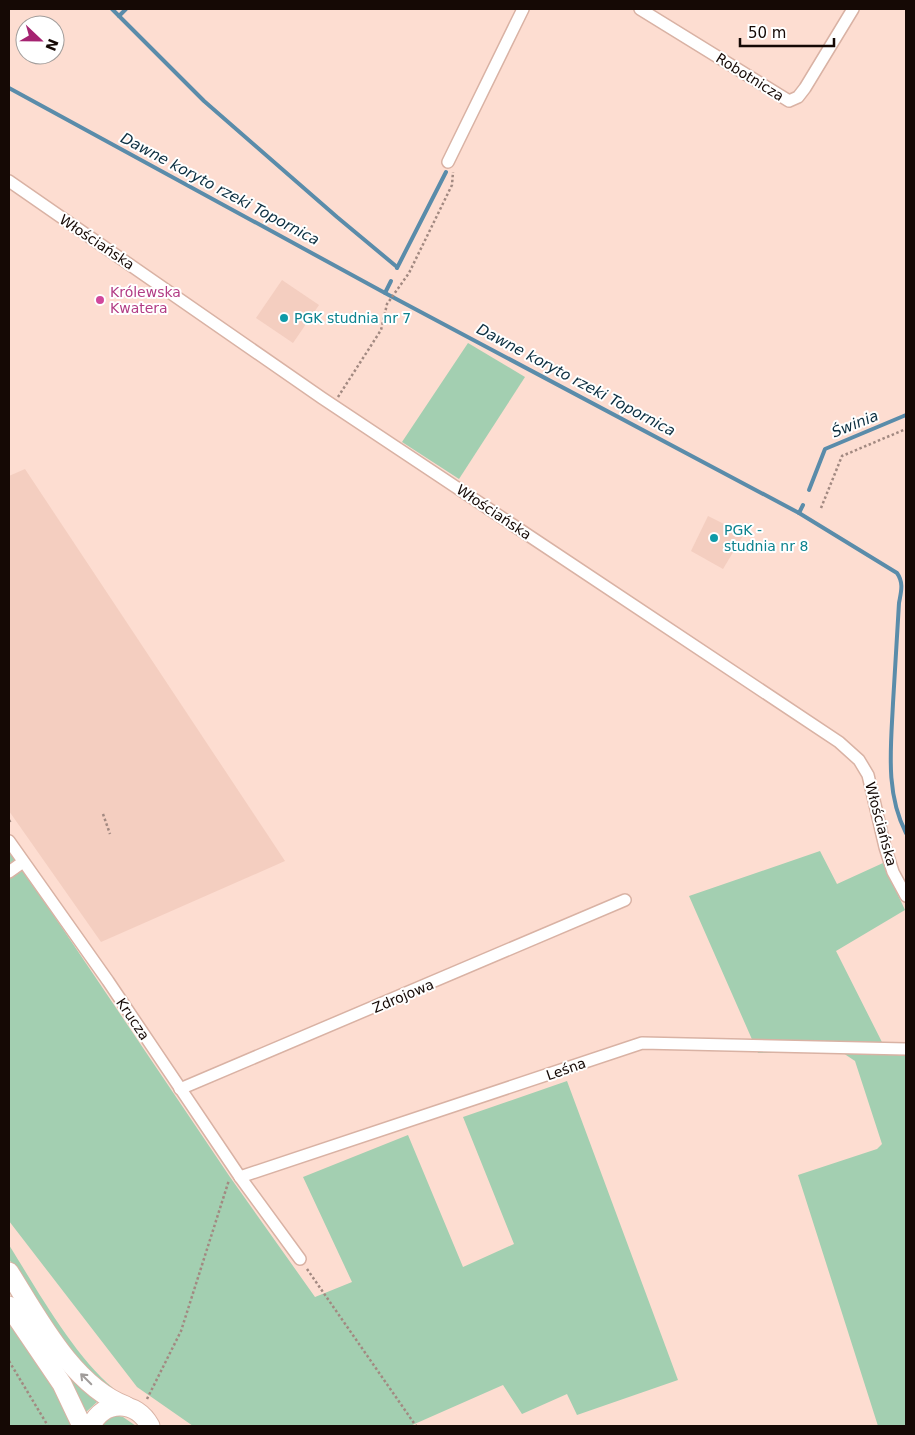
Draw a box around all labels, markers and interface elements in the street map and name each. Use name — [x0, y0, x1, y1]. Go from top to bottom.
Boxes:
north arrow — [15, 15, 65, 65]
scale bar — [740, 15, 834, 47]
text: 50 m — [748, 24, 786, 42]
text: N — [42, 36, 62, 53]
street label: Robotnicza — [713, 50, 787, 104]
water label: Dawne koryto rzeki Topornica — [117, 129, 323, 249]
street label: Włościańska — [57, 211, 137, 273]
place label: Królewska Kwatera — [110, 284, 181, 316]
marker: Królewska Kwatera — [94, 294, 106, 306]
place label: PGK studnia nr 7 — [294, 310, 411, 326]
marker: PGK studnia nr 7 — [278, 312, 290, 324]
water label: Dawne koryto rzeki Topornica — [473, 320, 679, 440]
water label: Świnia — [829, 406, 881, 441]
street label: Włościańska — [454, 481, 534, 543]
place label: PGK - studnia nr 8 — [724, 522, 808, 554]
marker: PGK - studnia nr 8 — [708, 532, 720, 544]
street label: Włościańska — [862, 780, 900, 868]
street label: Zdrojowa — [370, 976, 436, 1016]
street label: Krucza — [113, 995, 153, 1043]
street label: Leśna — [544, 1055, 588, 1083]
one-way arrow — [80, 1373, 92, 1385]

